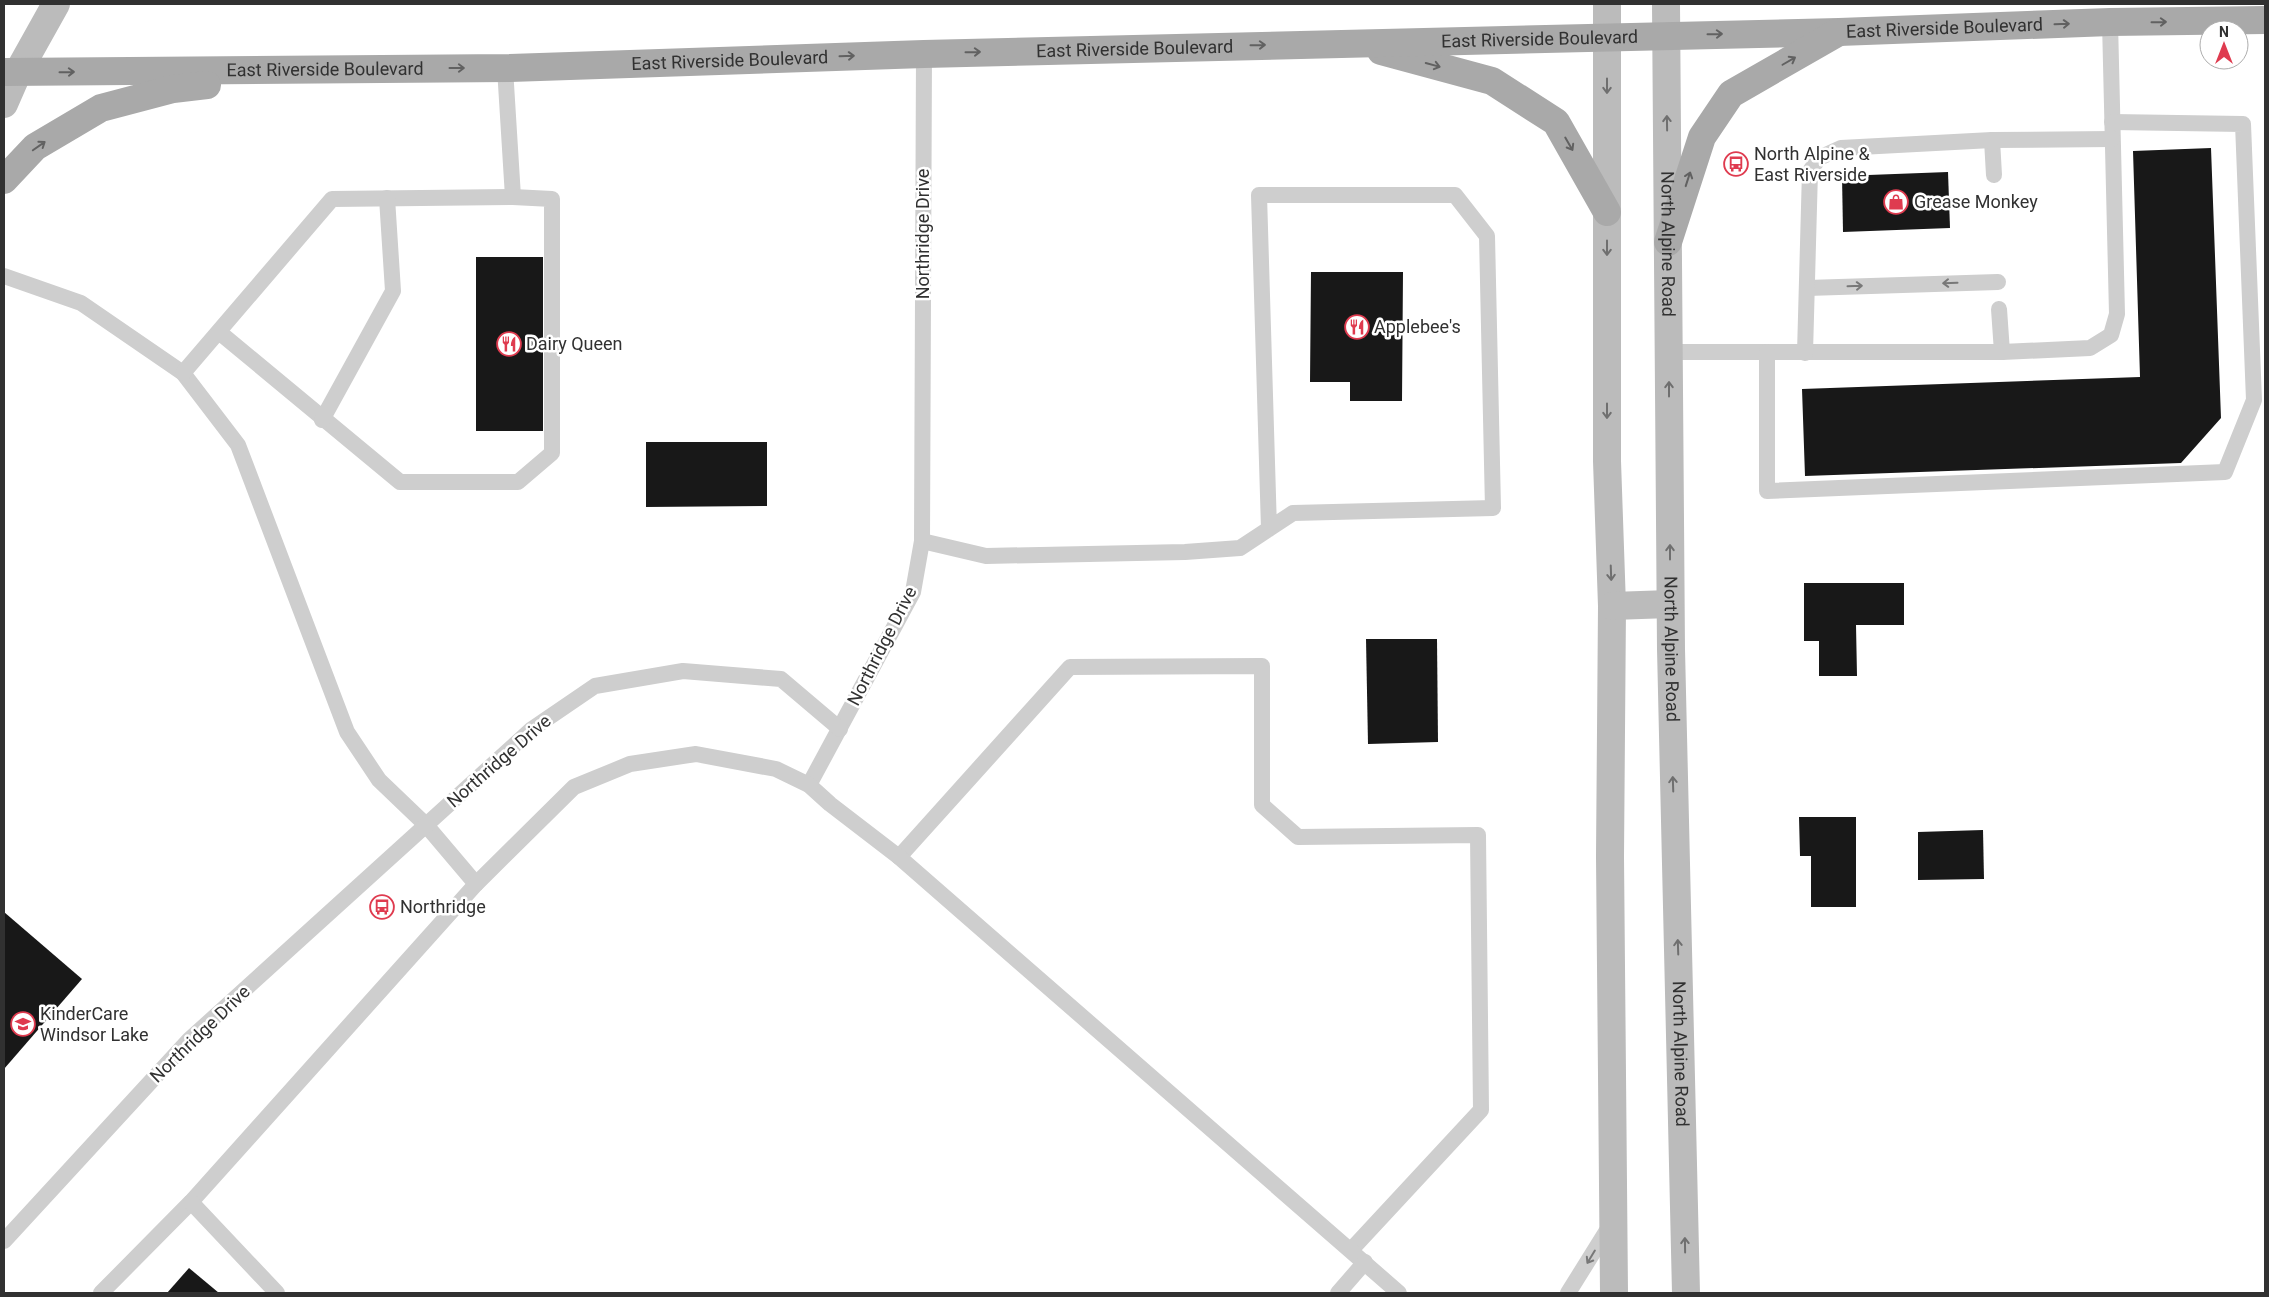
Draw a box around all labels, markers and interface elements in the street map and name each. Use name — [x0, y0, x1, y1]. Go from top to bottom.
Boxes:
street label: East Riverside Boulevard — [1846, 13, 2043, 42]
one-way arrow — [2150, 17, 2166, 27]
one-way arrow — [2054, 19, 2070, 29]
north arrow — [2199, 20, 2249, 70]
text: N — [2219, 24, 2229, 40]
street label: East Riverside Boulevard — [1441, 26, 1638, 52]
one-way arrow — [1707, 30, 1723, 39]
street label: East Riverside Boulevard — [1036, 36, 1233, 61]
one-way arrow — [1250, 41, 1266, 50]
street label: East Riverside Boulevard — [631, 46, 829, 74]
one-way arrow — [965, 48, 981, 57]
one-way arrow — [839, 52, 855, 61]
one-way arrow — [1781, 56, 1796, 66]
street label: East Riverside Boulevard — [226, 58, 424, 80]
one-way arrow — [1425, 61, 1441, 70]
one-way arrow — [448, 63, 465, 73]
one-way arrow — [58, 67, 75, 77]
one-way arrow — [1602, 77, 1612, 93]
one-way arrow — [1662, 116, 1672, 132]
one-way arrow — [1564, 137, 1574, 152]
one-way arrow — [31, 141, 45, 151]
place label: North Alpine & East Riverside — [1754, 143, 1870, 185]
bus stop icon: North Alpine & East Riverside — [1723, 151, 1749, 177]
street label: Northridge Drive — [912, 169, 933, 299]
street label: North Alpine Road — [1657, 171, 1679, 317]
one-way arrow — [1684, 171, 1694, 187]
shop icon: Grease Monkey — [1883, 189, 1909, 215]
place label: Grease Monkey — [1914, 191, 2038, 212]
one-way arrow — [1602, 240, 1612, 256]
one-way arrow — [1942, 278, 1958, 288]
one-way arrow — [1846, 281, 1863, 291]
restaurant icon: Applebee's — [1344, 314, 1370, 340]
place label: Applebee's — [1374, 316, 1461, 337]
restaurant icon: Dairy Queen — [496, 331, 522, 357]
place label: Dairy Queen — [526, 333, 623, 354]
one-way arrow — [1664, 381, 1674, 398]
one-way arrow — [1602, 402, 1612, 418]
one-way arrow — [1665, 544, 1675, 560]
one-way arrow — [1606, 564, 1616, 581]
street label: North Alpine Road — [1660, 576, 1684, 722]
street label: Northridge Drive — [843, 583, 921, 709]
street label: Northridge Drive — [442, 710, 555, 811]
one-way arrow — [1668, 776, 1678, 792]
bus stop icon: Northridge — [369, 894, 395, 920]
place label: Northridge — [400, 896, 486, 917]
one-way arrow — [1673, 939, 1682, 955]
street label: Northridge Drive — [145, 981, 254, 1087]
street label: North Alpine Road — [1669, 981, 1693, 1127]
place label: KinderCare Windsor Lake — [40, 1003, 149, 1045]
school or university icon: KinderCare Windsor Lake — [10, 1011, 36, 1037]
one-way arrow — [1680, 1237, 1690, 1253]
one-way arrow — [1585, 1249, 1595, 1263]

